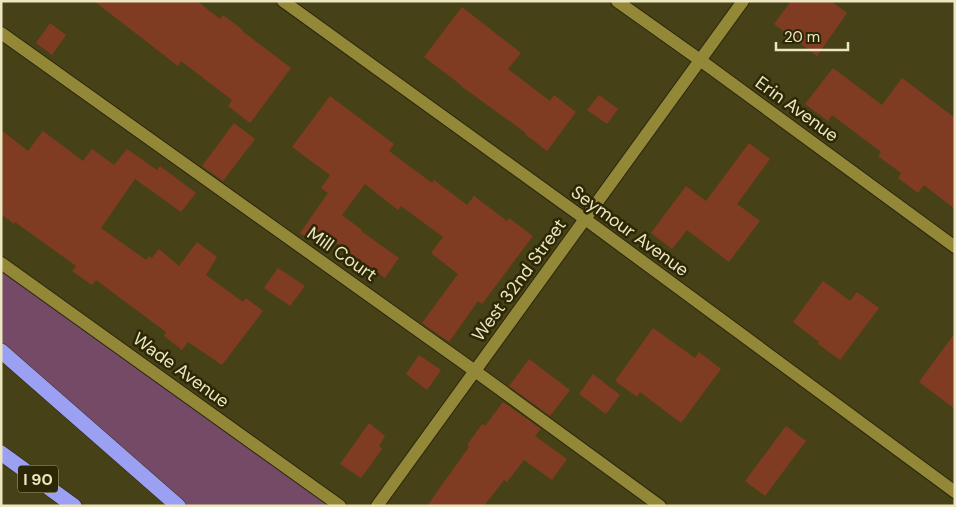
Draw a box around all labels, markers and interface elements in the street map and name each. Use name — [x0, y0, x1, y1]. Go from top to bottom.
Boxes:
scale bar — [776, 20, 848, 52]
text: 20 m — [784, 27, 820, 47]
street label: Erin Avenue — [751, 71, 843, 147]
street label: Seymour Avenue — [566, 180, 694, 282]
street label: West 32nd Street — [466, 214, 572, 346]
street label: Mill Court — [302, 221, 382, 287]
street label: Wade Avenue — [128, 327, 234, 413]
road number: I 90 — [18, 466, 58, 492]

